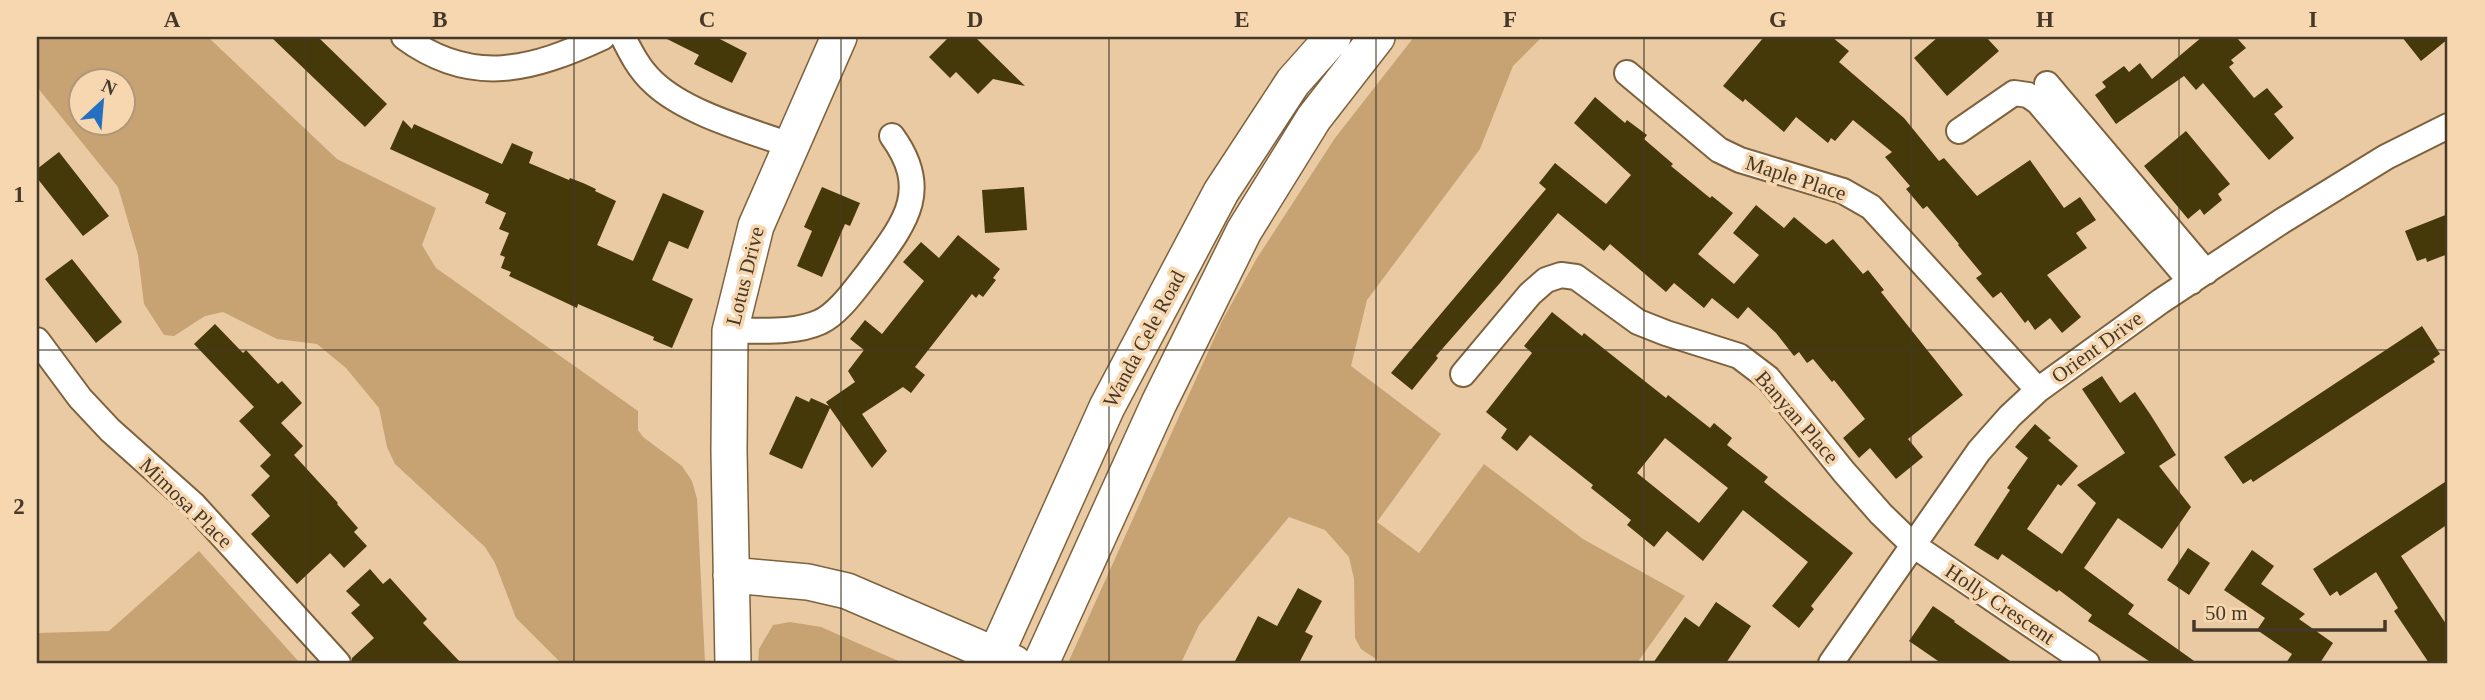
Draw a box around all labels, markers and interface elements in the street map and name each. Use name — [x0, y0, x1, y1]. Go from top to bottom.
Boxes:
text: A — [164, 7, 181, 32]
text: B — [432, 7, 448, 32]
text: C — [699, 7, 715, 32]
text: D — [967, 7, 983, 32]
text: E — [1234, 7, 1250, 32]
text: F — [1503, 7, 1517, 32]
text: G — [1769, 7, 1787, 32]
text: H — [2036, 7, 2054, 32]
text: I — [2309, 7, 2318, 32]
north arrow — [66, 66, 136, 136]
text: N — [98, 75, 120, 100]
street label: Maple Place — [1743, 150, 1849, 206]
text: 1 — [13, 182, 25, 207]
street label: Lotus Drive — [721, 224, 769, 328]
street label: Wanda Cele Road — [1098, 266, 1190, 411]
street label: Orient Drive — [2047, 306, 2147, 388]
street label: Banyan Place — [1750, 366, 1844, 468]
street label: Mimosa Place — [135, 453, 237, 553]
text: 2 — [13, 494, 25, 519]
street label: Holly Crescent — [1941, 559, 2059, 649]
scale bar — [2194, 588, 2385, 632]
text: 50 m — [2205, 601, 2248, 625]

